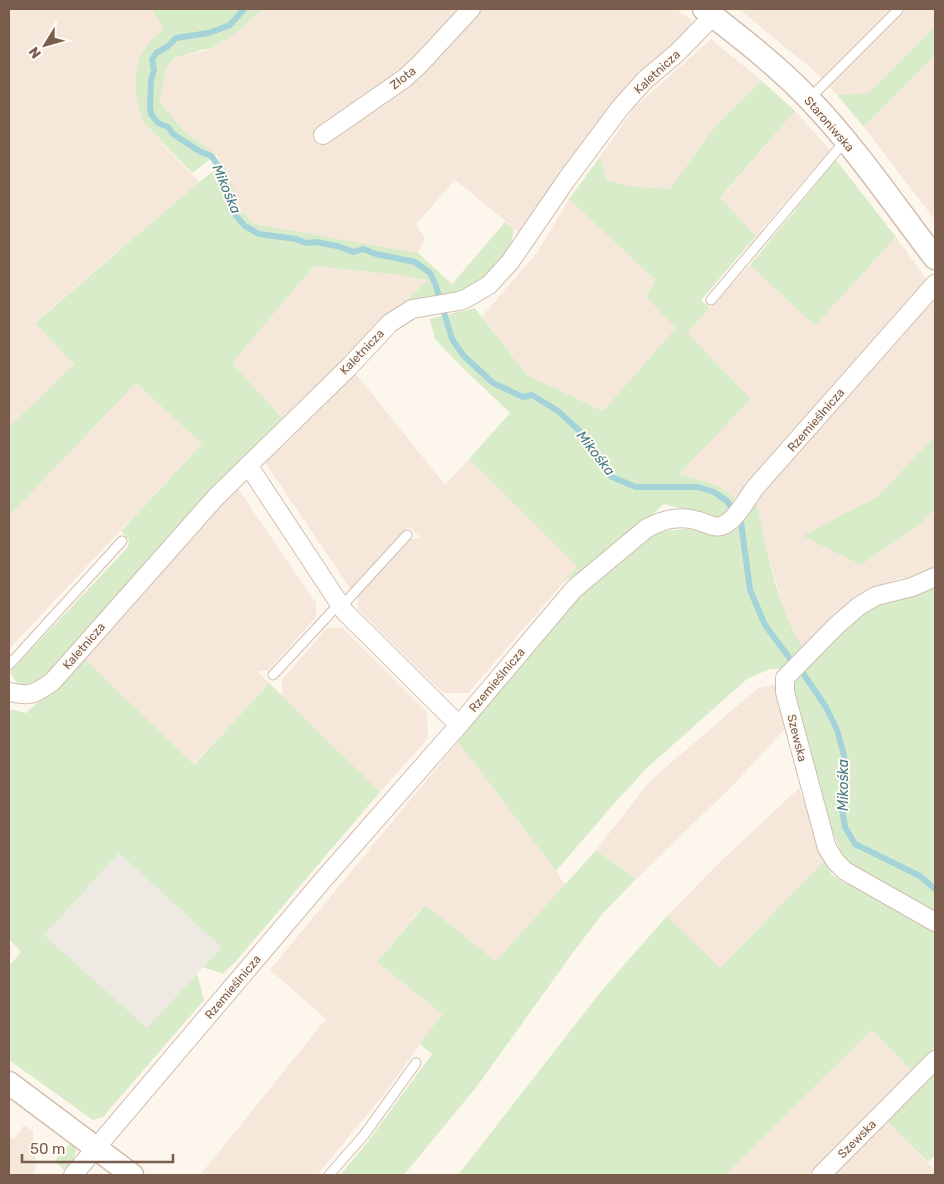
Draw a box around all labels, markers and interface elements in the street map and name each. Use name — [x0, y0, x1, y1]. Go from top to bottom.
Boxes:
north arrow — [20, 20, 70, 70]
text: N — [25, 43, 45, 62]
street label: Kaletnicza — [631, 47, 683, 97]
street label: Złota — [387, 64, 419, 92]
street label: Staroniwska — [801, 94, 857, 154]
water label: Mikośka — [209, 162, 245, 216]
street label: Kaletnicza — [337, 326, 387, 378]
street label: Rzemieślnicza — [785, 385, 847, 455]
water label: Mikośka — [573, 428, 618, 479]
street label: Kaletnicza — [60, 620, 108, 672]
street label: Rzemieślnicza — [466, 645, 528, 715]
street label: Szewska — [784, 713, 810, 763]
water label: Mikośka — [835, 759, 852, 811]
street label: Rzemieślnicza — [202, 952, 264, 1022]
street label: Szewska — [835, 1117, 879, 1161]
scale bar — [22, 1132, 174, 1164]
text: 50 m — [30, 1140, 65, 1158]

